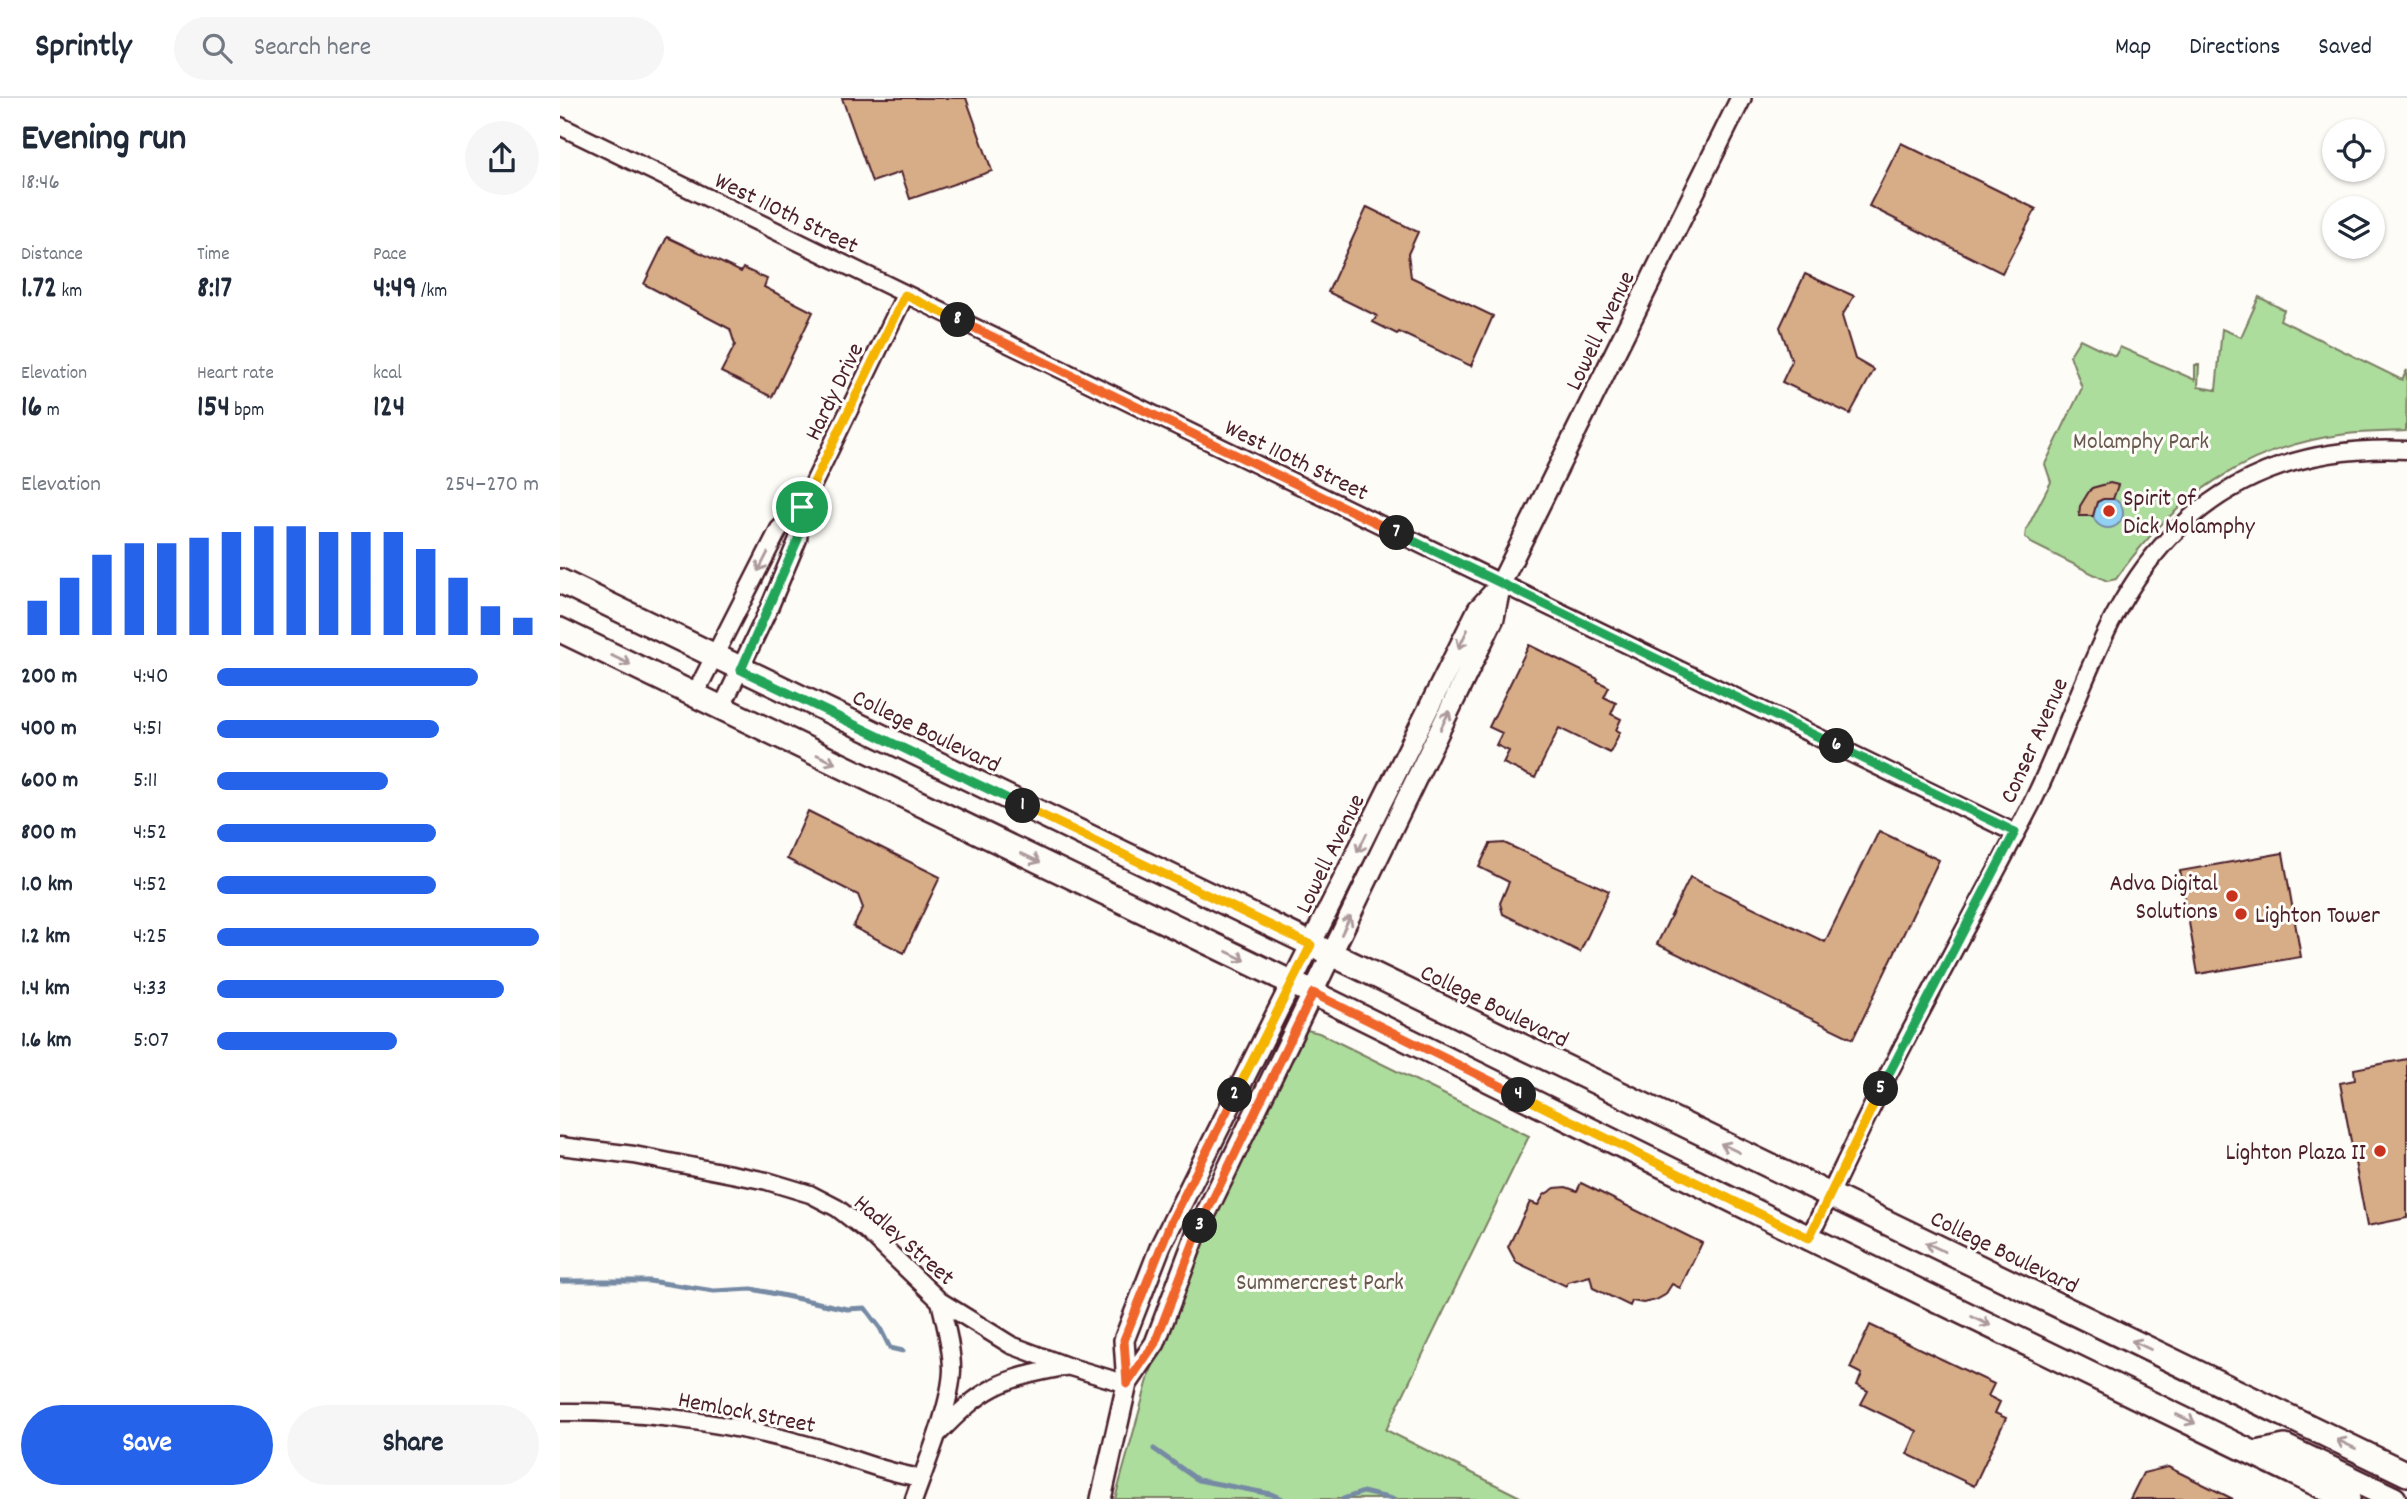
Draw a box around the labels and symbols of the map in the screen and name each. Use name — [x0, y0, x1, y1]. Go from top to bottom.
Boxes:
street label: West 110th Street — [708, 165, 863, 264]
street label: Lowell Avenue — [1558, 266, 1645, 397]
pin: 8 — [940, 302, 976, 338]
street label: Hardy Drive — [797, 338, 874, 447]
street label: West 110th Street — [1218, 412, 1373, 511]
park label: Molamphy Park — [2073, 426, 2209, 460]
pin — [772, 477, 832, 537]
place label: Spirit of Dick Molamphy — [2123, 483, 2256, 545]
marker: Spirit of Dick Molamphy — [2101, 503, 2117, 519]
pin: 7 — [1380, 516, 1414, 550]
one-way arrow — [755, 551, 769, 571]
one-way arrow — [1456, 628, 1470, 649]
one-way arrow — [610, 654, 631, 667]
street label: Conser Avenue — [1993, 673, 2079, 810]
street label: College Boulevard — [846, 682, 1006, 783]
one-way arrow — [1439, 710, 1452, 731]
pin: 6 — [1820, 728, 1854, 764]
one-way arrow — [815, 753, 836, 767]
pin: 1 — [1006, 788, 1040, 824]
street label: Lowell Avenue — [1288, 789, 1375, 920]
one-way arrow — [1355, 832, 1368, 853]
one-way arrow — [1020, 851, 1041, 865]
place label: Adva Digital Solutions — [2109, 868, 2218, 930]
marker: Adva Digital Solutions — [2224, 888, 2240, 904]
place label: Lighton Tower — [2255, 900, 2380, 934]
marker: Lighton Tower — [2233, 906, 2249, 922]
one-way arrow — [1340, 915, 1353, 936]
one-way arrow — [1225, 950, 1246, 964]
street label: College Boulevard — [1414, 957, 1574, 1058]
pin: 5 — [1864, 1072, 1898, 1107]
pin: 2 — [1218, 1077, 1252, 1112]
pin: 4 — [1502, 1077, 1536, 1112]
place label: Lighton Plaza II — [2226, 1137, 2367, 1171]
one-way arrow — [1720, 1141, 1741, 1155]
marker: Lighton Plaza II — [2372, 1143, 2388, 1159]
street label: Hadley Street — [845, 1188, 961, 1295]
street label: College Boulevard — [1924, 1203, 2084, 1304]
pin: 3 — [1182, 1208, 1218, 1244]
one-way arrow — [1925, 1240, 1946, 1253]
park label: Summercrest Park — [1236, 1267, 1404, 1301]
one-way arrow — [1970, 1314, 1991, 1328]
one-way arrow — [2130, 1338, 2151, 1351]
street label: Hemlock Street — [675, 1384, 818, 1444]
one-way arrow — [2175, 1413, 2196, 1427]
one-way arrow — [2335, 1437, 2357, 1450]

